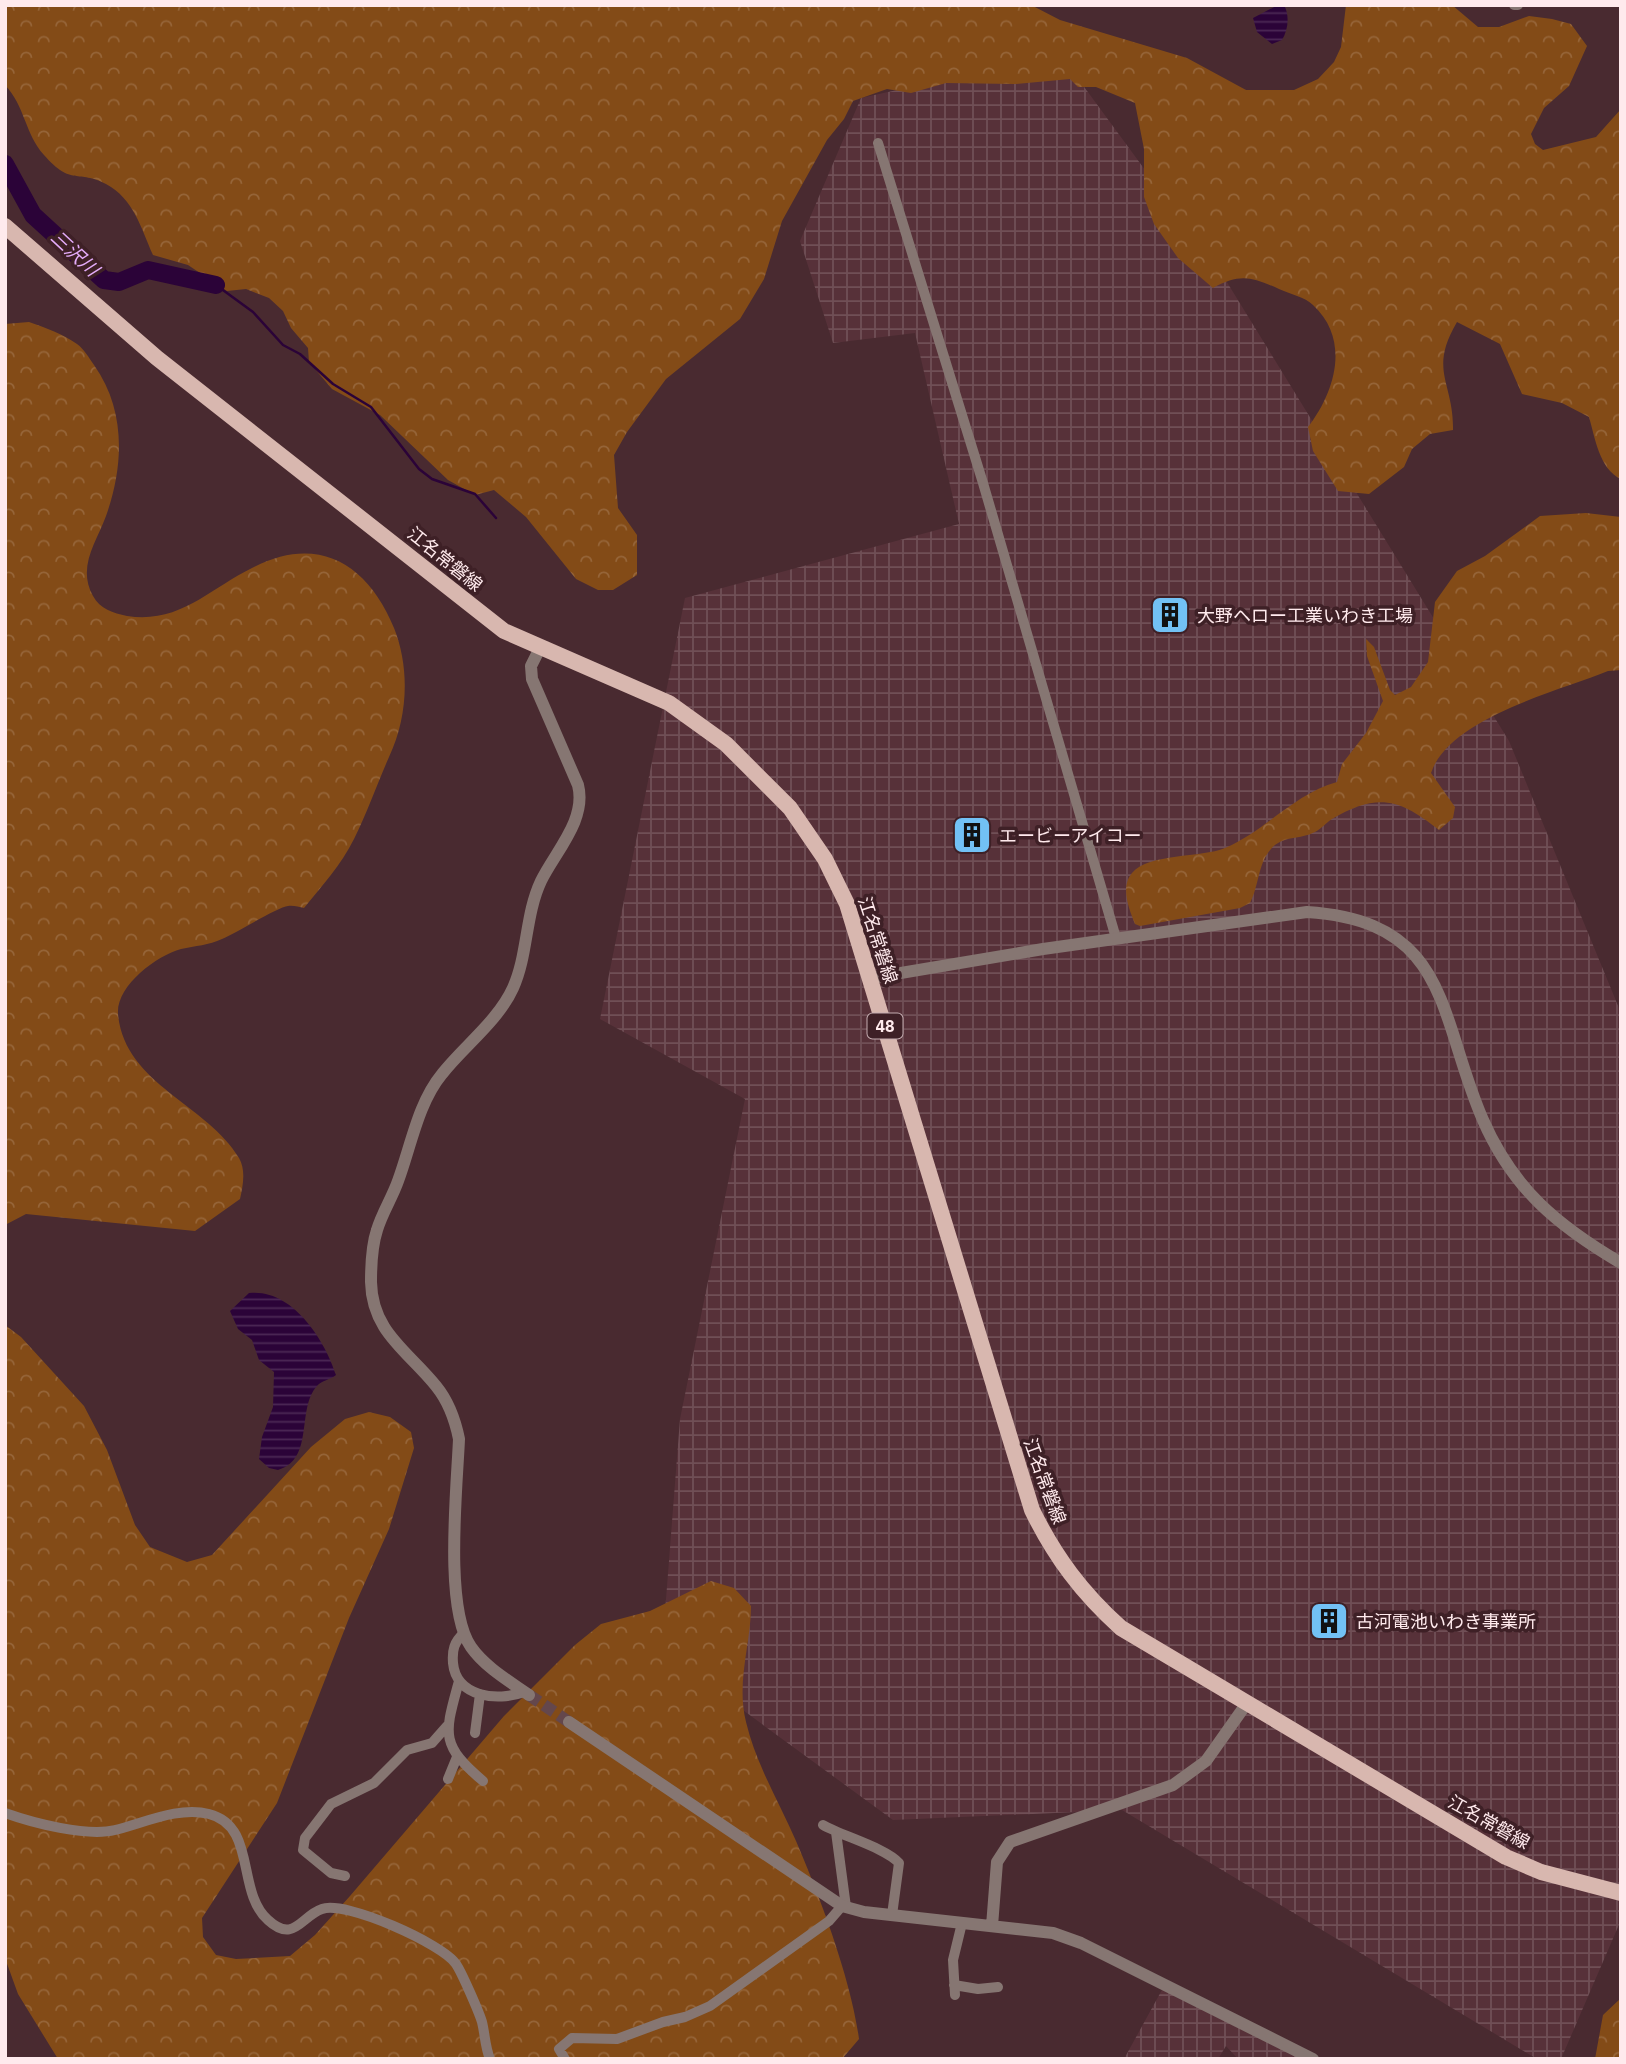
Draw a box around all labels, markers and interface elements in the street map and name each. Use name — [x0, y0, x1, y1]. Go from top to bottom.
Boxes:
water label: 三沢川 — [46, 225, 105, 283]
street label: 江名常磐線 — [403, 522, 487, 596]
building icon: 大野ヘロー工業いわき工場 — [1149, 594, 1191, 636]
place label: 大野ヘロー工業いわき工場 — [1197, 604, 1413, 627]
building icon: エービーアイコー — [951, 814, 993, 856]
place label: エービーアイコー — [999, 824, 1141, 847]
street label: 江名常磐線 — [853, 894, 903, 986]
road number: 48 — [868, 1014, 903, 1038]
street label: 江名常磐線 — [1019, 1435, 1071, 1527]
building icon: 古河電池いわき事業所 — [1308, 1600, 1350, 1642]
place label: 古河電池いわき事業所 — [1356, 1610, 1536, 1633]
street label: 江名常磐線 — [1444, 1790, 1534, 1854]

